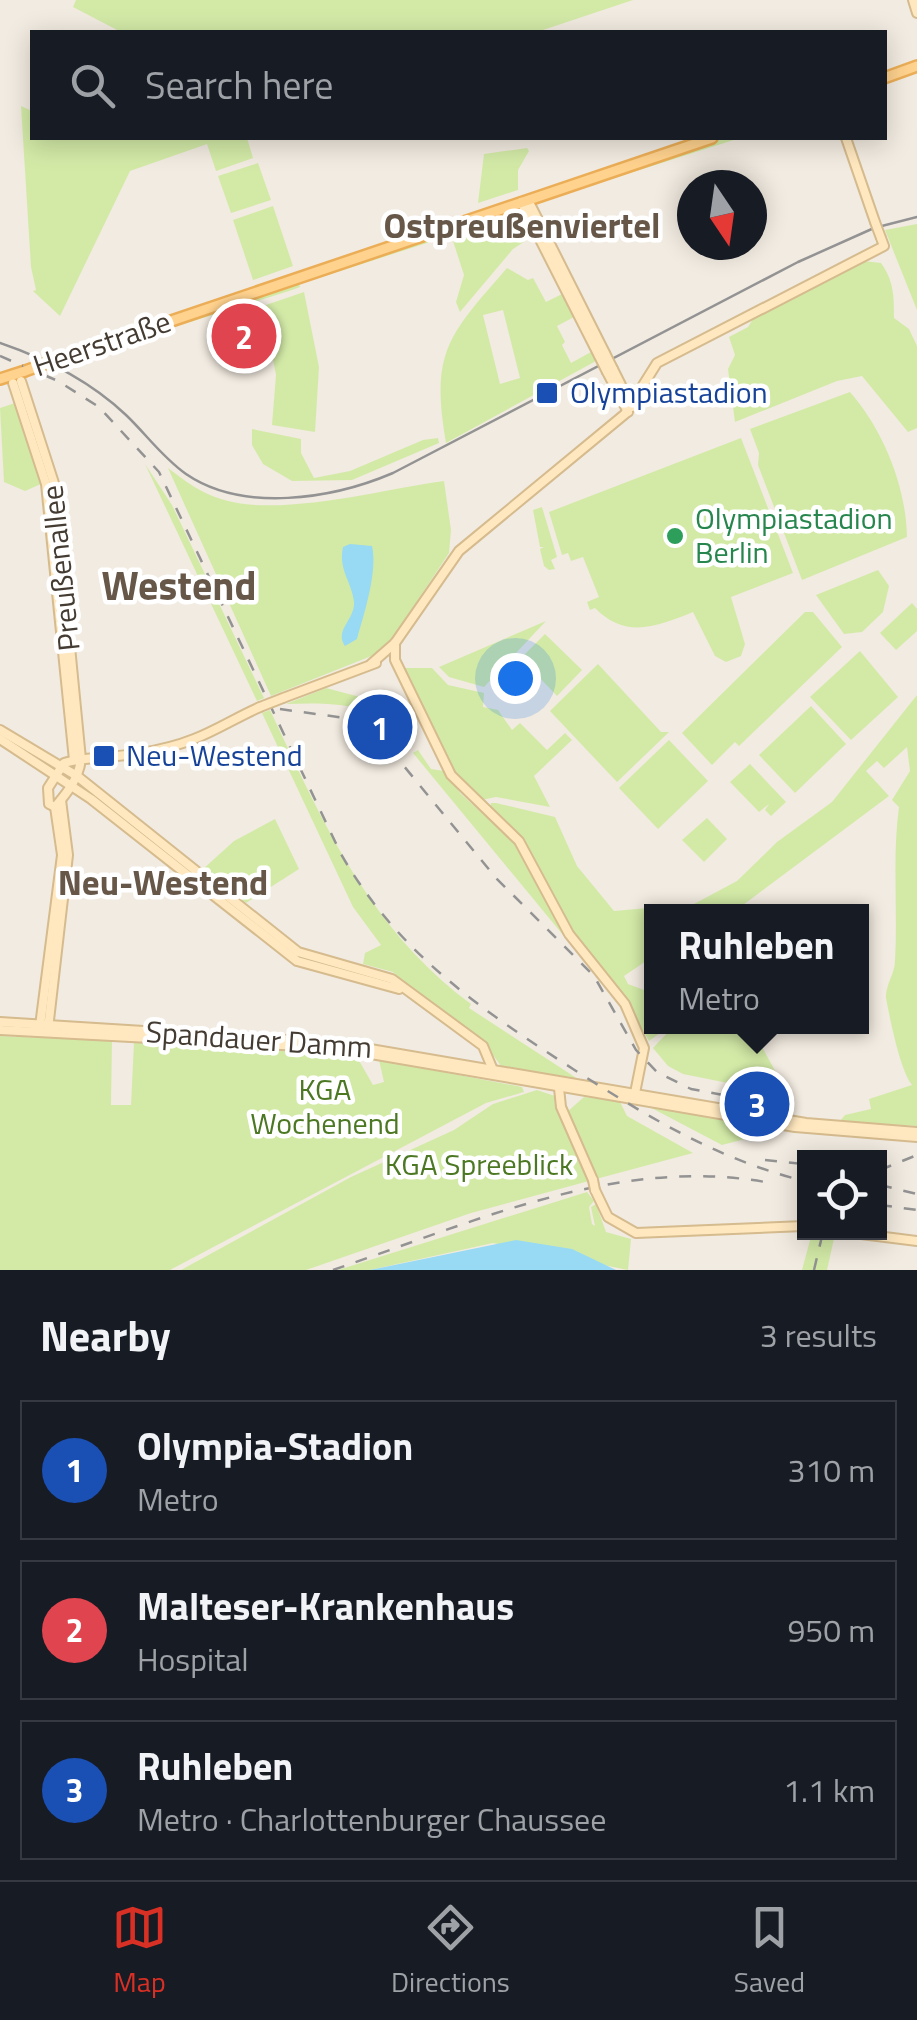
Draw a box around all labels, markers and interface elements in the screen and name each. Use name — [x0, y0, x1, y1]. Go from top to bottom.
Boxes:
search box — [30, 30, 887, 140]
text: Search here — [145, 56, 333, 114]
icon: search — [65, 58, 120, 113]
north arrow — [677, 170, 767, 260]
district label: Ostpreußenviertel — [383, 198, 661, 252]
street label: Heerstraße — [27, 298, 177, 388]
pin: 2 — [212, 298, 276, 374]
place label: Olympiastadion — [570, 369, 768, 415]
marker: Olympiastadion — [534, 380, 560, 406]
street label: Preußenallee — [28, 483, 92, 653]
place label: Olympiastadion Berlin — [695, 495, 893, 575]
marker: Olympiastadion Berlin — [664, 525, 686, 547]
district label: Westend — [102, 555, 256, 616]
your location — [490, 653, 541, 704]
pin: 1 — [348, 690, 412, 764]
place label: Neu-Westend — [126, 732, 303, 778]
marker: Neu-Westend — [91, 743, 117, 769]
district label: Neu-Westend — [58, 855, 268, 909]
popup — [644, 904, 869, 1034]
text: Ruhleben — [678, 916, 835, 974]
text: Metro — [678, 974, 760, 1022]
street label: Spandauer Damm — [144, 1008, 374, 1070]
park label: KGA Wochenend — [250, 1066, 400, 1146]
pin: 3 — [724, 1066, 790, 1142]
park label: KGA Spreeblick — [385, 1141, 573, 1187]
map controls — [797, 1150, 887, 1240]
button: locate — [797, 1150, 887, 1240]
text: Nearby — [40, 1303, 171, 1367]
text: 3 results — [760, 1311, 877, 1359]
text: Olympia-Stadion — [137, 1417, 413, 1475]
text: 1 — [66, 1446, 83, 1494]
text: 310 m — [787, 1446, 875, 1494]
text: Metro — [137, 1475, 219, 1523]
text: Malteser-Krankenhaus — [137, 1577, 514, 1635]
text: 2 — [66, 1606, 83, 1654]
text: 950 m — [787, 1606, 875, 1654]
text: Hospital — [137, 1635, 249, 1683]
text: Ruhleben — [137, 1737, 293, 1795]
text: 3 — [66, 1766, 83, 1814]
text: 1.1 km — [783, 1766, 875, 1814]
text: Metro · Charlottenburger Chaussee — [137, 1795, 606, 1843]
tab: Map — [112, 1900, 167, 2003]
tab: Directions — [391, 1900, 510, 2003]
tab: Saved — [734, 1900, 805, 2003]

